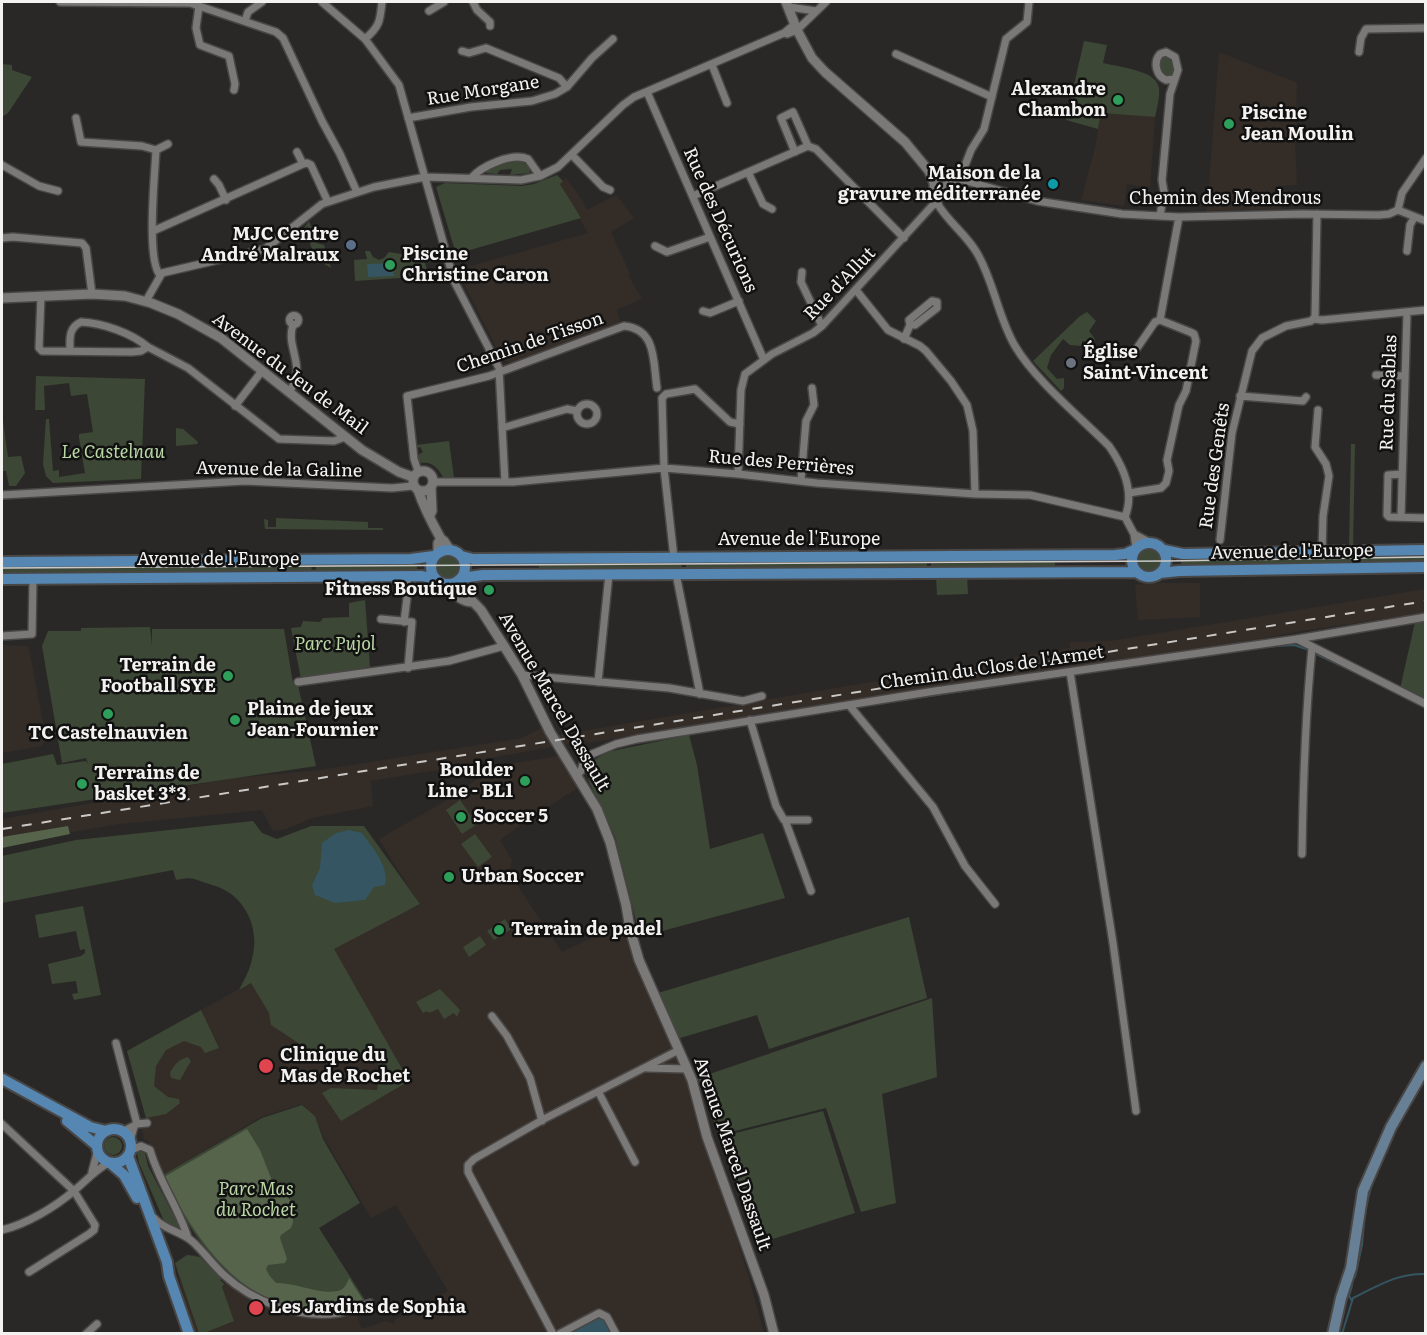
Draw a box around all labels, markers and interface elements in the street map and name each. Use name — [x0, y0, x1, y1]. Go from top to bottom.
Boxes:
street label: Rue Morgane — [425, 71, 541, 111]
place label: Alexandre Chambon — [1011, 79, 1106, 122]
marker: Alexandre Chambon — [1111, 93, 1125, 107]
place label: Piscine Jean Moulin — [1241, 103, 1354, 146]
marker: Piscine Jean Moulin — [1222, 117, 1236, 131]
street label: Rue des Décurions — [678, 144, 762, 296]
place label: Maison de la gravure méditerranée — [838, 163, 1041, 206]
marker: Maison de la gravure méditerranée — [1046, 177, 1060, 191]
street label: Chemin des Mendrous — [1129, 188, 1321, 210]
place label: MJC Centre André Malraux — [201, 224, 339, 266]
marker: MJC Centre André Malraux — [344, 238, 358, 252]
street label: Rue d'Allut — [800, 243, 880, 325]
place label: Piscine Christine Caron — [402, 244, 549, 286]
marker: Piscine Christine Caron — [383, 258, 397, 272]
street label: Avenue du Jeu de Mail — [208, 308, 372, 440]
street label: Chemin de Tisson — [454, 308, 606, 378]
street label: Rue du Sablas — [1376, 334, 1402, 452]
place label: Église Saint-Vincent — [1083, 342, 1208, 385]
marker: Église Saint-Vincent — [1064, 356, 1078, 370]
street label: Rue des Genêts — [1195, 402, 1235, 530]
park label: Le Castelnau — [61, 442, 165, 464]
street label: Rue des Perrières — [707, 446, 855, 480]
street label: Avenue de la Galine — [196, 458, 362, 482]
street label: Avenue de l'Europe — [718, 529, 880, 551]
street label: Avenue de l'Europe — [1210, 540, 1374, 564]
street label: Avenue de l'Europe — [137, 549, 299, 571]
place label: Fitness Boutique — [324, 579, 477, 601]
marker: Fitness Boutique — [482, 583, 496, 597]
street label: Avenue Marcel Dassault — [494, 609, 614, 795]
park label: Parc Pujol — [294, 634, 376, 656]
street label: Chemin du Clos de l'Armet — [879, 642, 1105, 694]
place label: Terrain de Football SYE — [100, 655, 216, 698]
marker: Terrain de Football SYE — [221, 669, 235, 683]
place label: Plaine de jeux Jean-Fournier — [247, 699, 378, 742]
marker: TC Castelnauvien — [101, 707, 115, 721]
marker: Plaine de jeux Jean-Fournier — [228, 713, 242, 727]
place label: TC Castelnauvien — [28, 723, 188, 745]
place label: Boulder Line - BL1 — [427, 760, 513, 802]
place label: Terrains de basket 3*3 — [94, 763, 200, 806]
marker: Boulder Line - BL1 — [518, 774, 532, 788]
marker: Terrains de basket 3*3 — [75, 777, 89, 791]
place label: Soccer 5 — [473, 806, 548, 828]
marker: Soccer 5 — [454, 810, 468, 824]
place label: Urban Soccer — [461, 866, 584, 888]
marker: Urban Soccer — [442, 870, 456, 884]
place label: Terrain de padel — [511, 919, 662, 941]
marker: Terrain de padel — [492, 923, 506, 937]
place label: Clinique du Mas de Rochet — [280, 1045, 410, 1088]
street label: Avenue Marcel Dassault — [689, 1054, 775, 1254]
marker: Clinique du Mas de Rochet — [257, 1057, 275, 1075]
park label: Parc Mas du Rochet — [216, 1179, 296, 1222]
place label: Les Jardins de Sophia — [270, 1297, 466, 1319]
marker: Les Jardins de Sophia — [247, 1299, 265, 1317]

